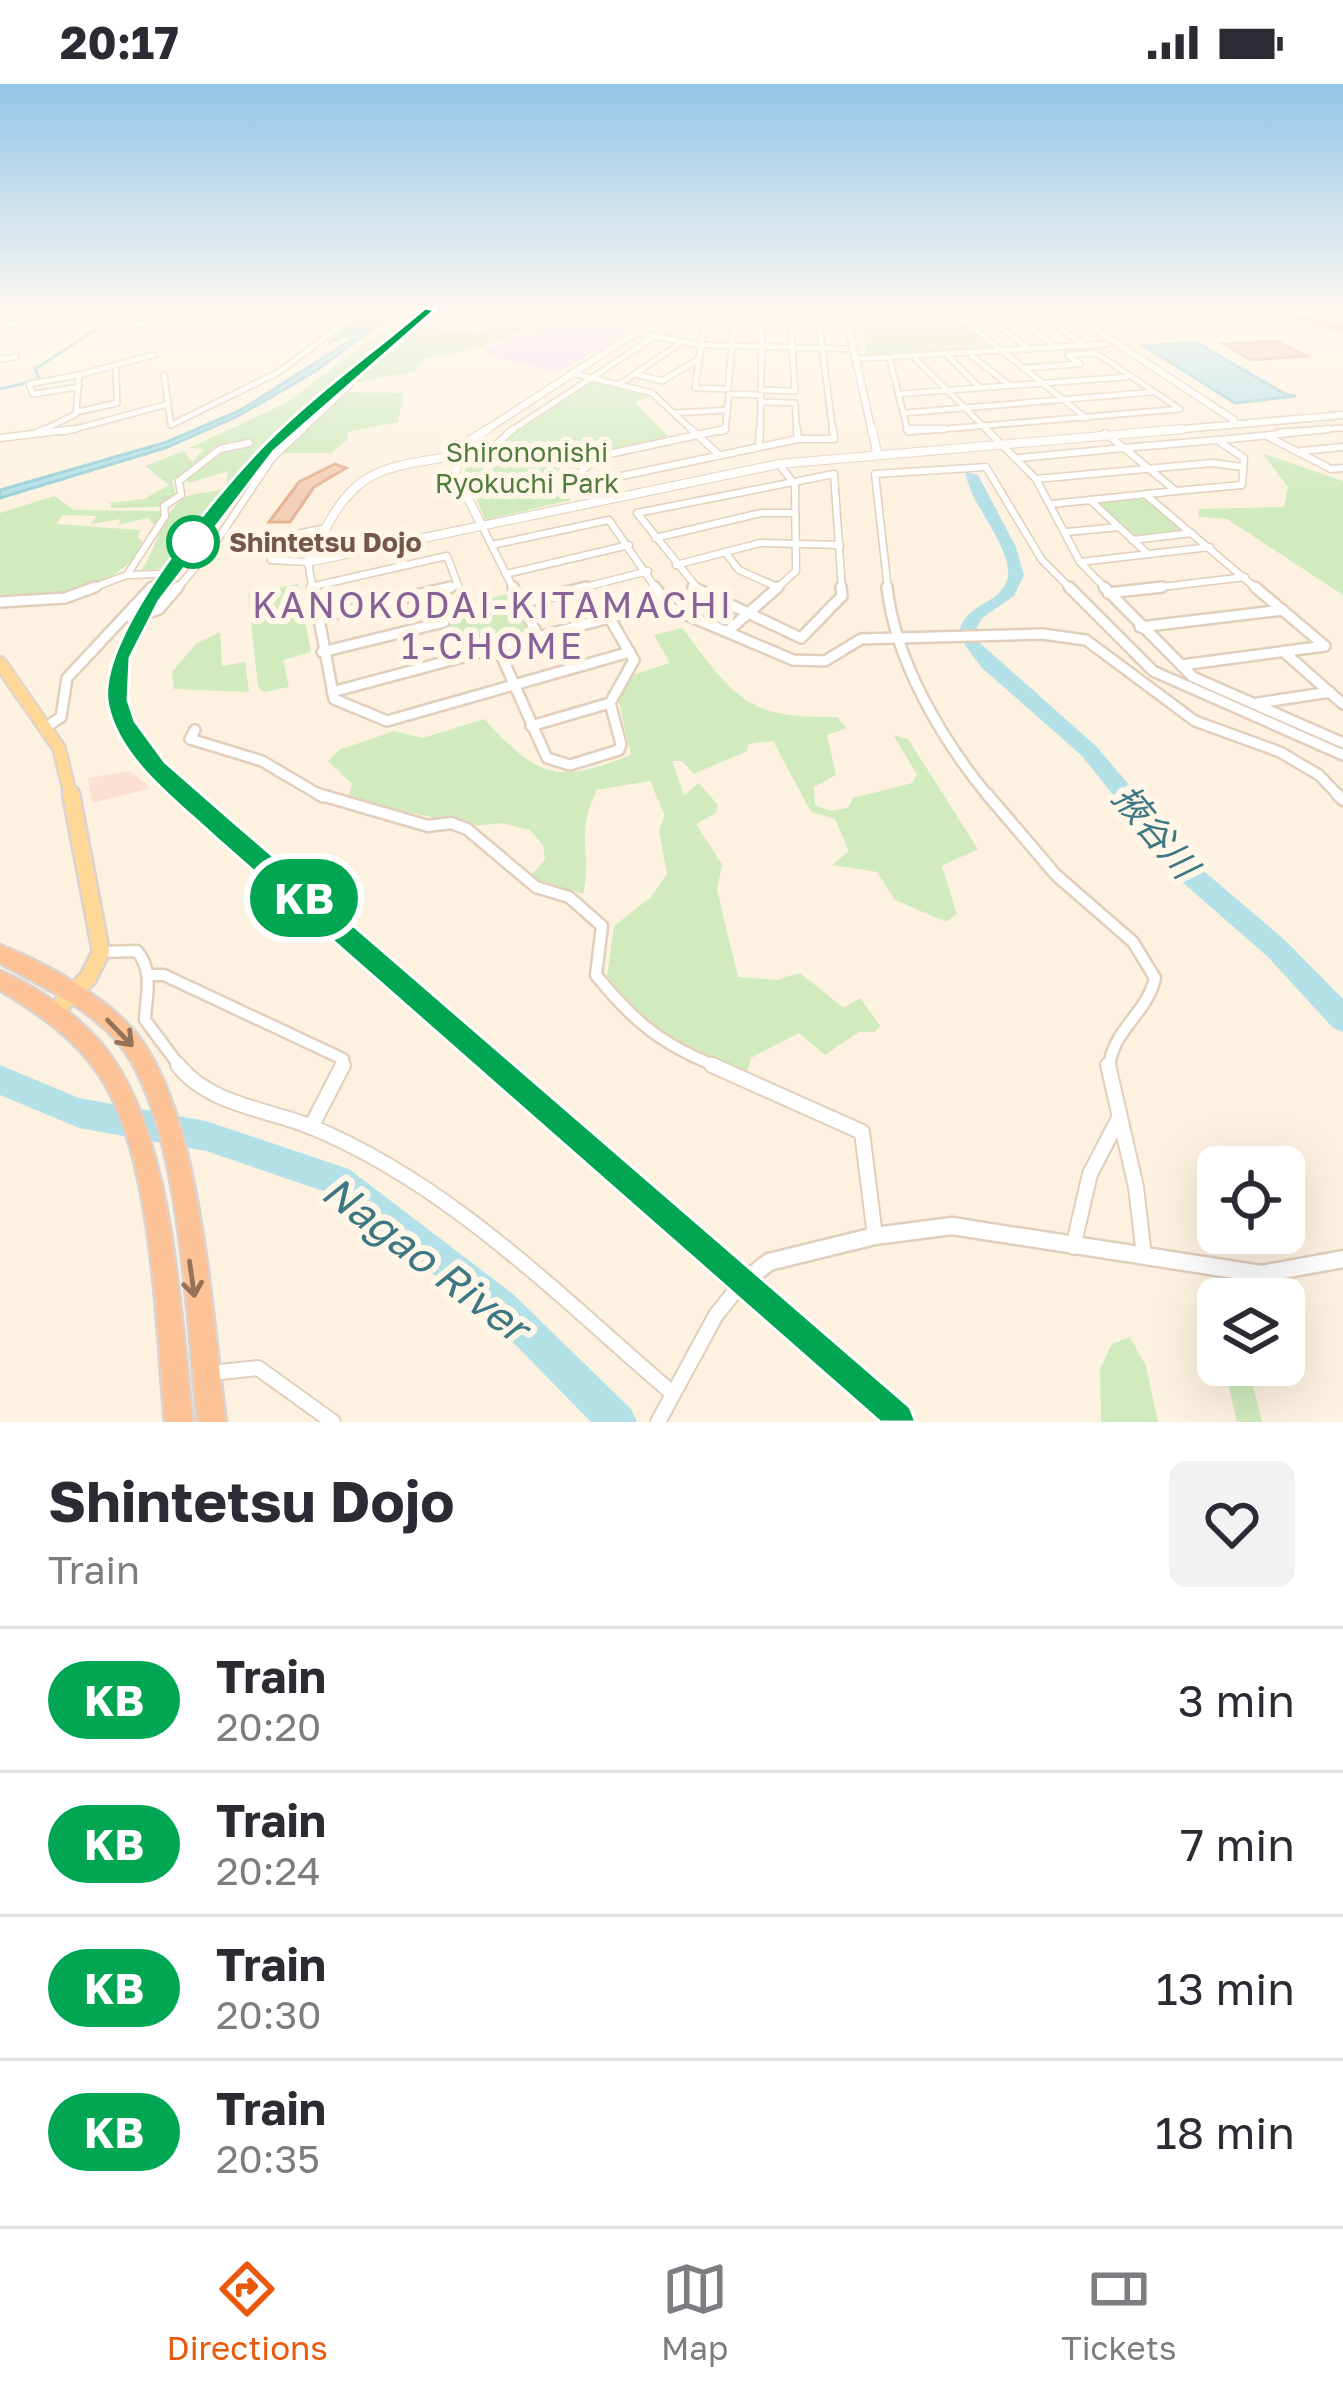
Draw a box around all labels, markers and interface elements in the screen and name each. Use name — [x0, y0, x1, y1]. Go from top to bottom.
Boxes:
text: 20:17 — [60, 15, 179, 69]
park label: Shirononishi Ryokuchi Park — [435, 436, 619, 499]
marker: Shintetsu Dojo — [168, 517, 218, 567]
place label: Shintetsu Dojo — [229, 526, 422, 558]
district label: KANOKODAI-KITAMACHI 1-CHOME — [252, 583, 734, 667]
water label: 掖谷川 — [1105, 776, 1210, 889]
line badge: KB — [250, 859, 358, 937]
text: KB — [274, 873, 334, 923]
one-way arrow — [105, 1017, 133, 1047]
map controls — [1197, 1146, 1305, 1386]
button: locate — [1197, 1146, 1305, 1254]
water label: Nagao River — [313, 1165, 543, 1355]
one-way arrow — [181, 1259, 203, 1298]
button: layers — [1197, 1278, 1305, 1386]
button: heart — [1169, 1461, 1295, 1587]
text: Shintetsu Dojo — [48, 1466, 455, 1535]
text: Train — [48, 1546, 140, 1593]
text: Train — [216, 1649, 326, 1703]
text: 3 min — [1178, 1673, 1295, 1727]
text: KB — [84, 1675, 144, 1725]
text: 20:20 — [216, 1703, 321, 1750]
text: Train — [216, 1793, 326, 1847]
text: 7 min — [1180, 1817, 1295, 1871]
text: KB — [84, 1819, 144, 1869]
text: 20:24 — [216, 1847, 321, 1894]
text: Train — [216, 1937, 326, 1991]
text: 13 min — [1156, 1961, 1295, 2015]
text: KB — [84, 1963, 144, 2013]
text: 20:30 — [216, 1991, 322, 2038]
text: Train — [216, 2081, 326, 2135]
text: 18 min — [1155, 2105, 1295, 2159]
text: KB — [84, 2107, 144, 2157]
text: 20:35 — [216, 2135, 320, 2182]
tab: Directions — [167, 2256, 328, 2367]
tab: Map — [661, 2256, 728, 2367]
tab: Tickets — [1061, 2256, 1176, 2367]

